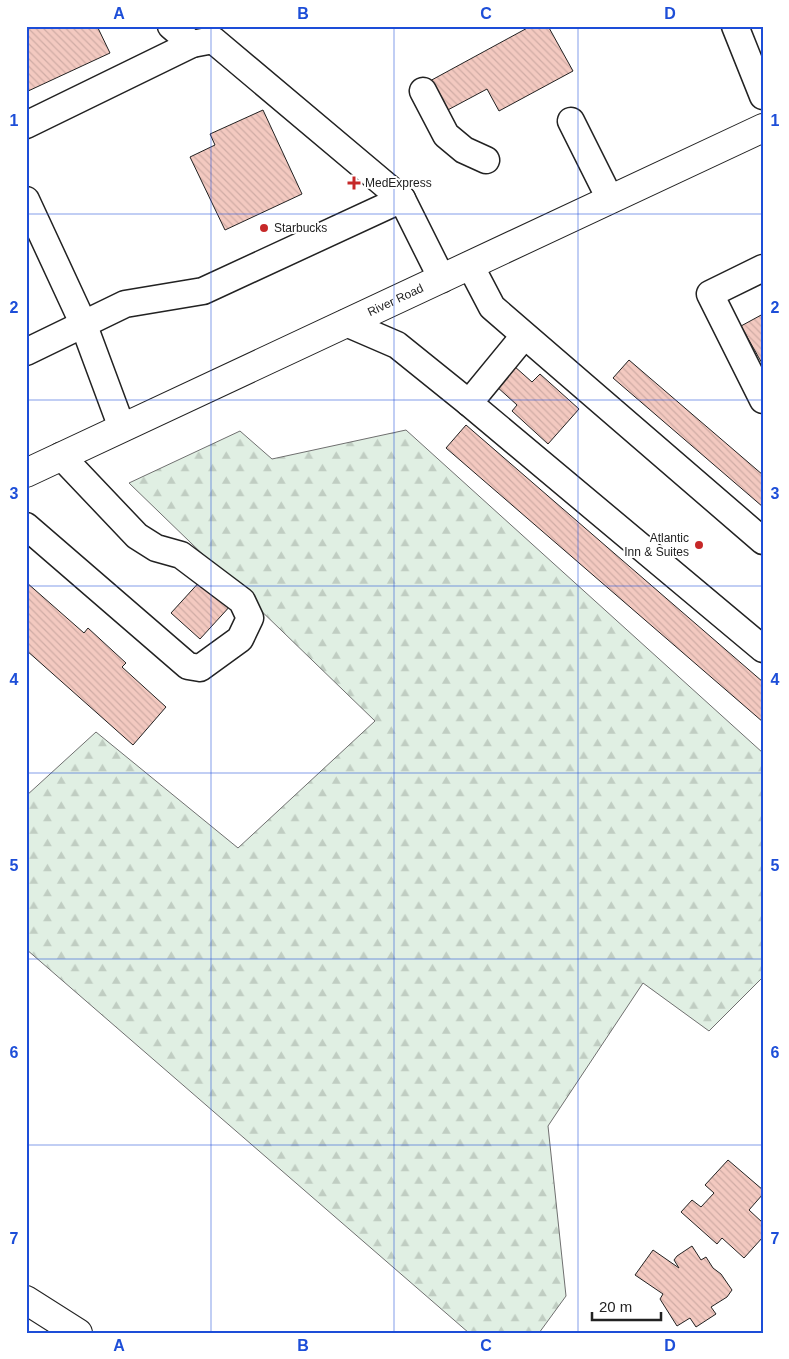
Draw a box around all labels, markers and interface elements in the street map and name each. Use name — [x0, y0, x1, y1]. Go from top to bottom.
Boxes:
text: A — [113, 5, 125, 22]
text: B — [297, 5, 309, 22]
text: C — [480, 5, 492, 22]
text: D — [664, 5, 676, 22]
text: 1 — [10, 112, 19, 129]
text: 1 — [771, 112, 780, 129]
marker: MedExpress — [347, 176, 361, 190]
place label: MedExpress — [365, 176, 432, 190]
place label: Starbucks — [274, 221, 327, 235]
marker: Starbucks — [258, 222, 270, 234]
street label: River Road — [365, 281, 426, 319]
text: 2 — [10, 299, 19, 316]
text: 2 — [771, 299, 780, 316]
text: 3 — [10, 485, 19, 502]
text: 3 — [771, 485, 780, 502]
place label: Atlantic Inn & Suites — [624, 531, 689, 559]
marker: Atlantic Inn & Suites — [693, 539, 705, 551]
text: 4 — [10, 671, 19, 688]
text: 4 — [771, 671, 780, 688]
text: 5 — [10, 857, 19, 874]
text: 5 — [771, 857, 780, 874]
text: 6 — [10, 1044, 19, 1061]
text: 6 — [771, 1044, 780, 1061]
text: 7 — [10, 1230, 19, 1247]
text: 7 — [771, 1230, 780, 1247]
scale bar — [592, 1289, 660, 1321]
text: 20 m — [599, 1298, 632, 1315]
text: A — [113, 1337, 125, 1354]
text: B — [297, 1337, 309, 1354]
text: C — [480, 1337, 492, 1354]
text: D — [664, 1337, 676, 1354]

